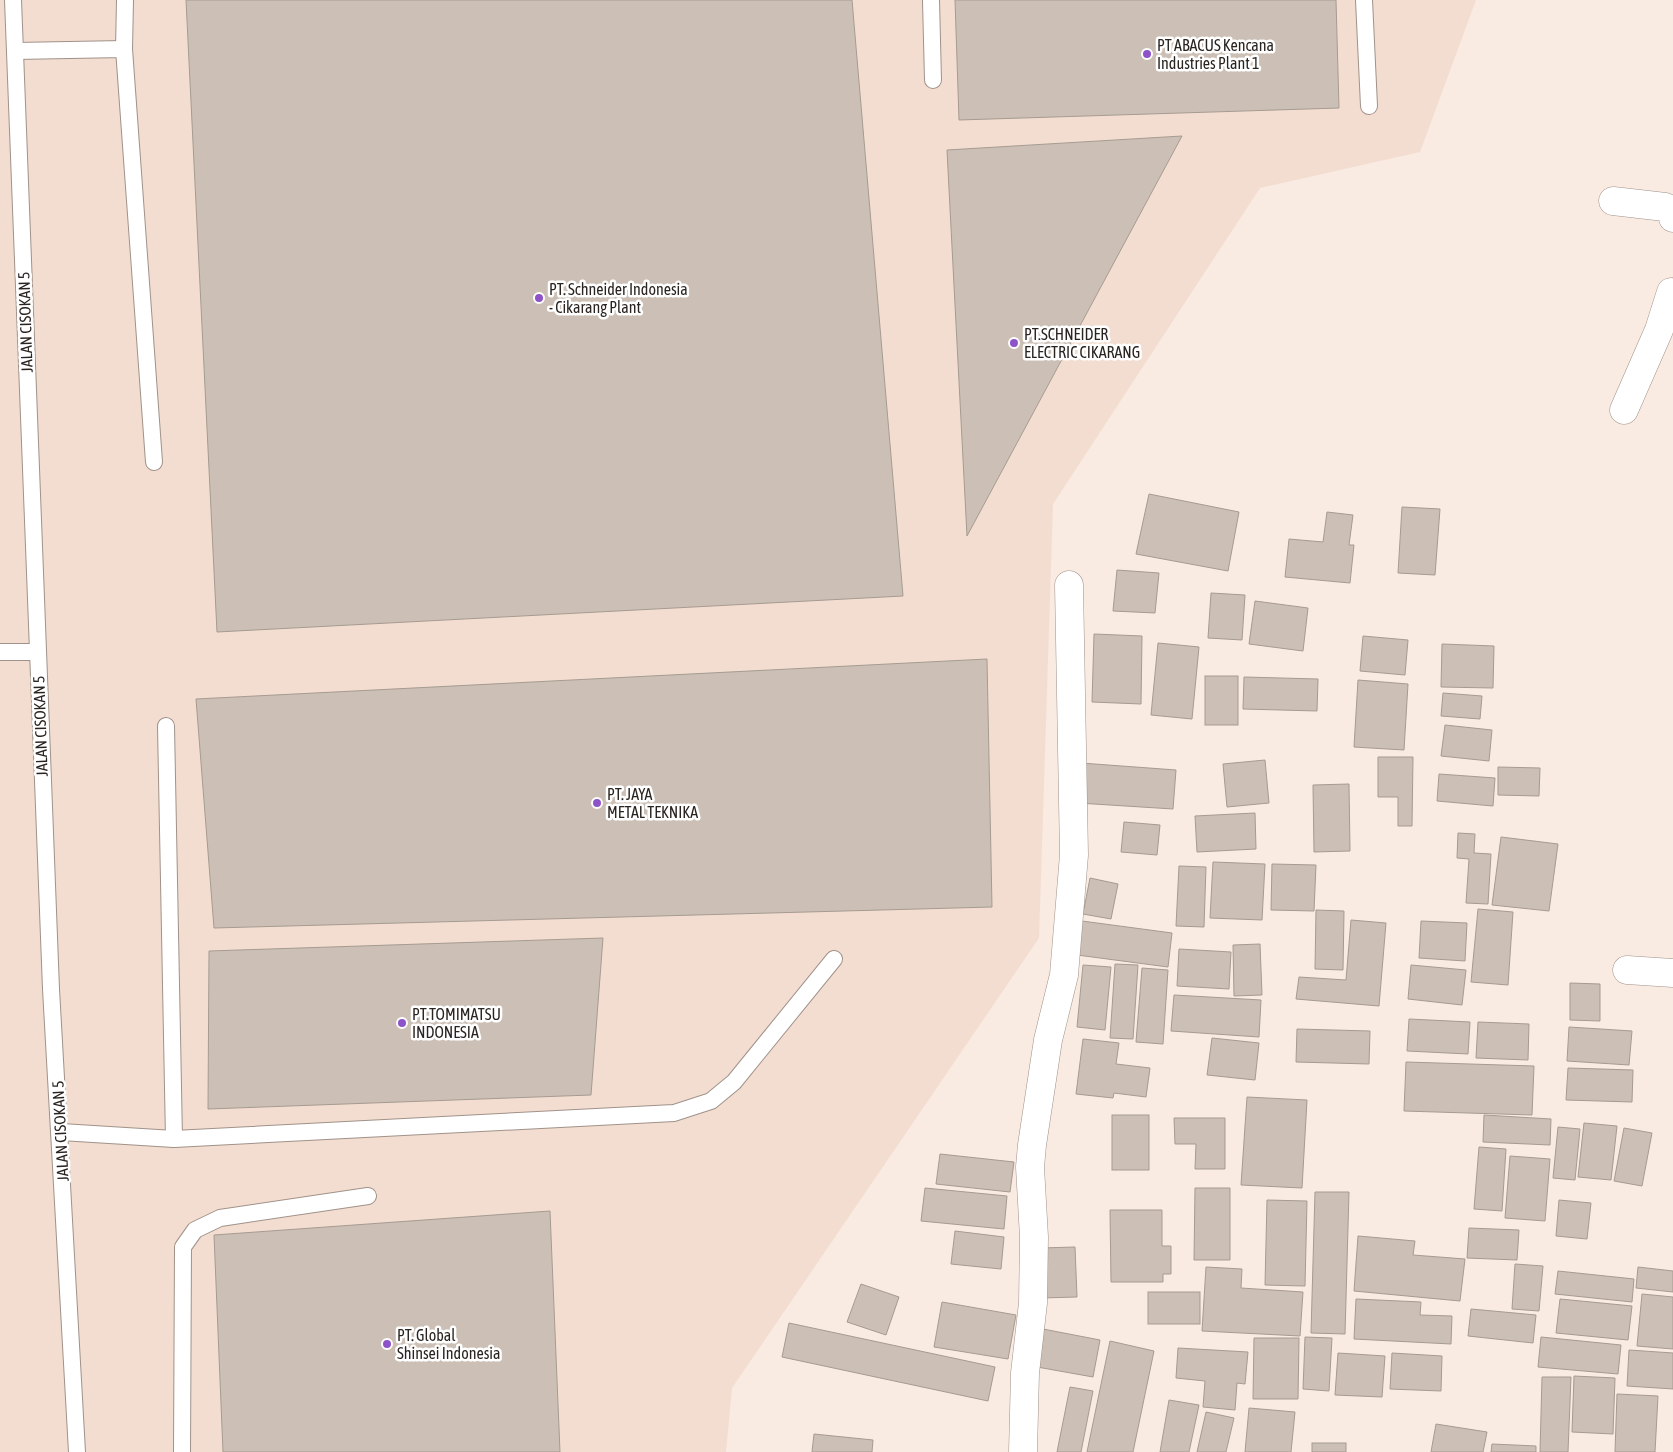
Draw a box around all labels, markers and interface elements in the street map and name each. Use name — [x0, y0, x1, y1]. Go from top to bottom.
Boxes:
place label: PT ABACUS Kencana Industries Plant 1 — [1157, 36, 1274, 72]
marker: PT ABACUS Kencana Industries Plant 1 — [1141, 48, 1153, 60]
street label: JALAN CISOKAN 5 — [14, 271, 36, 373]
place label: PT. Schneider Indonesia - Cikarang Plant — [549, 280, 688, 317]
marker: PT. Schneider Indonesia - Cikarang Plant — [533, 292, 545, 304]
place label: PT.SCHNEIDER ELECTRIC CIKARANG — [1024, 325, 1140, 361]
marker: PT.SCHNEIDER ELECTRIC CIKARANG — [1008, 337, 1020, 349]
street label: JALAN CISOKAN 5 — [29, 675, 51, 777]
place label: PT. JAYA METAL TEKNIKA — [607, 785, 698, 821]
marker: PT. JAYA METAL TEKNIKA — [591, 797, 603, 809]
place label: PT.TOMIMATSU INDONESIA — [412, 1005, 501, 1041]
marker: PT.TOMIMATSU INDONESIA — [396, 1017, 408, 1029]
street label: JALAN CISOKAN 5 — [48, 1080, 72, 1182]
place label: PT. Global Shinsei Indonesia — [397, 1326, 500, 1362]
marker: PT. Global Shinsei Indonesia — [381, 1338, 393, 1350]

